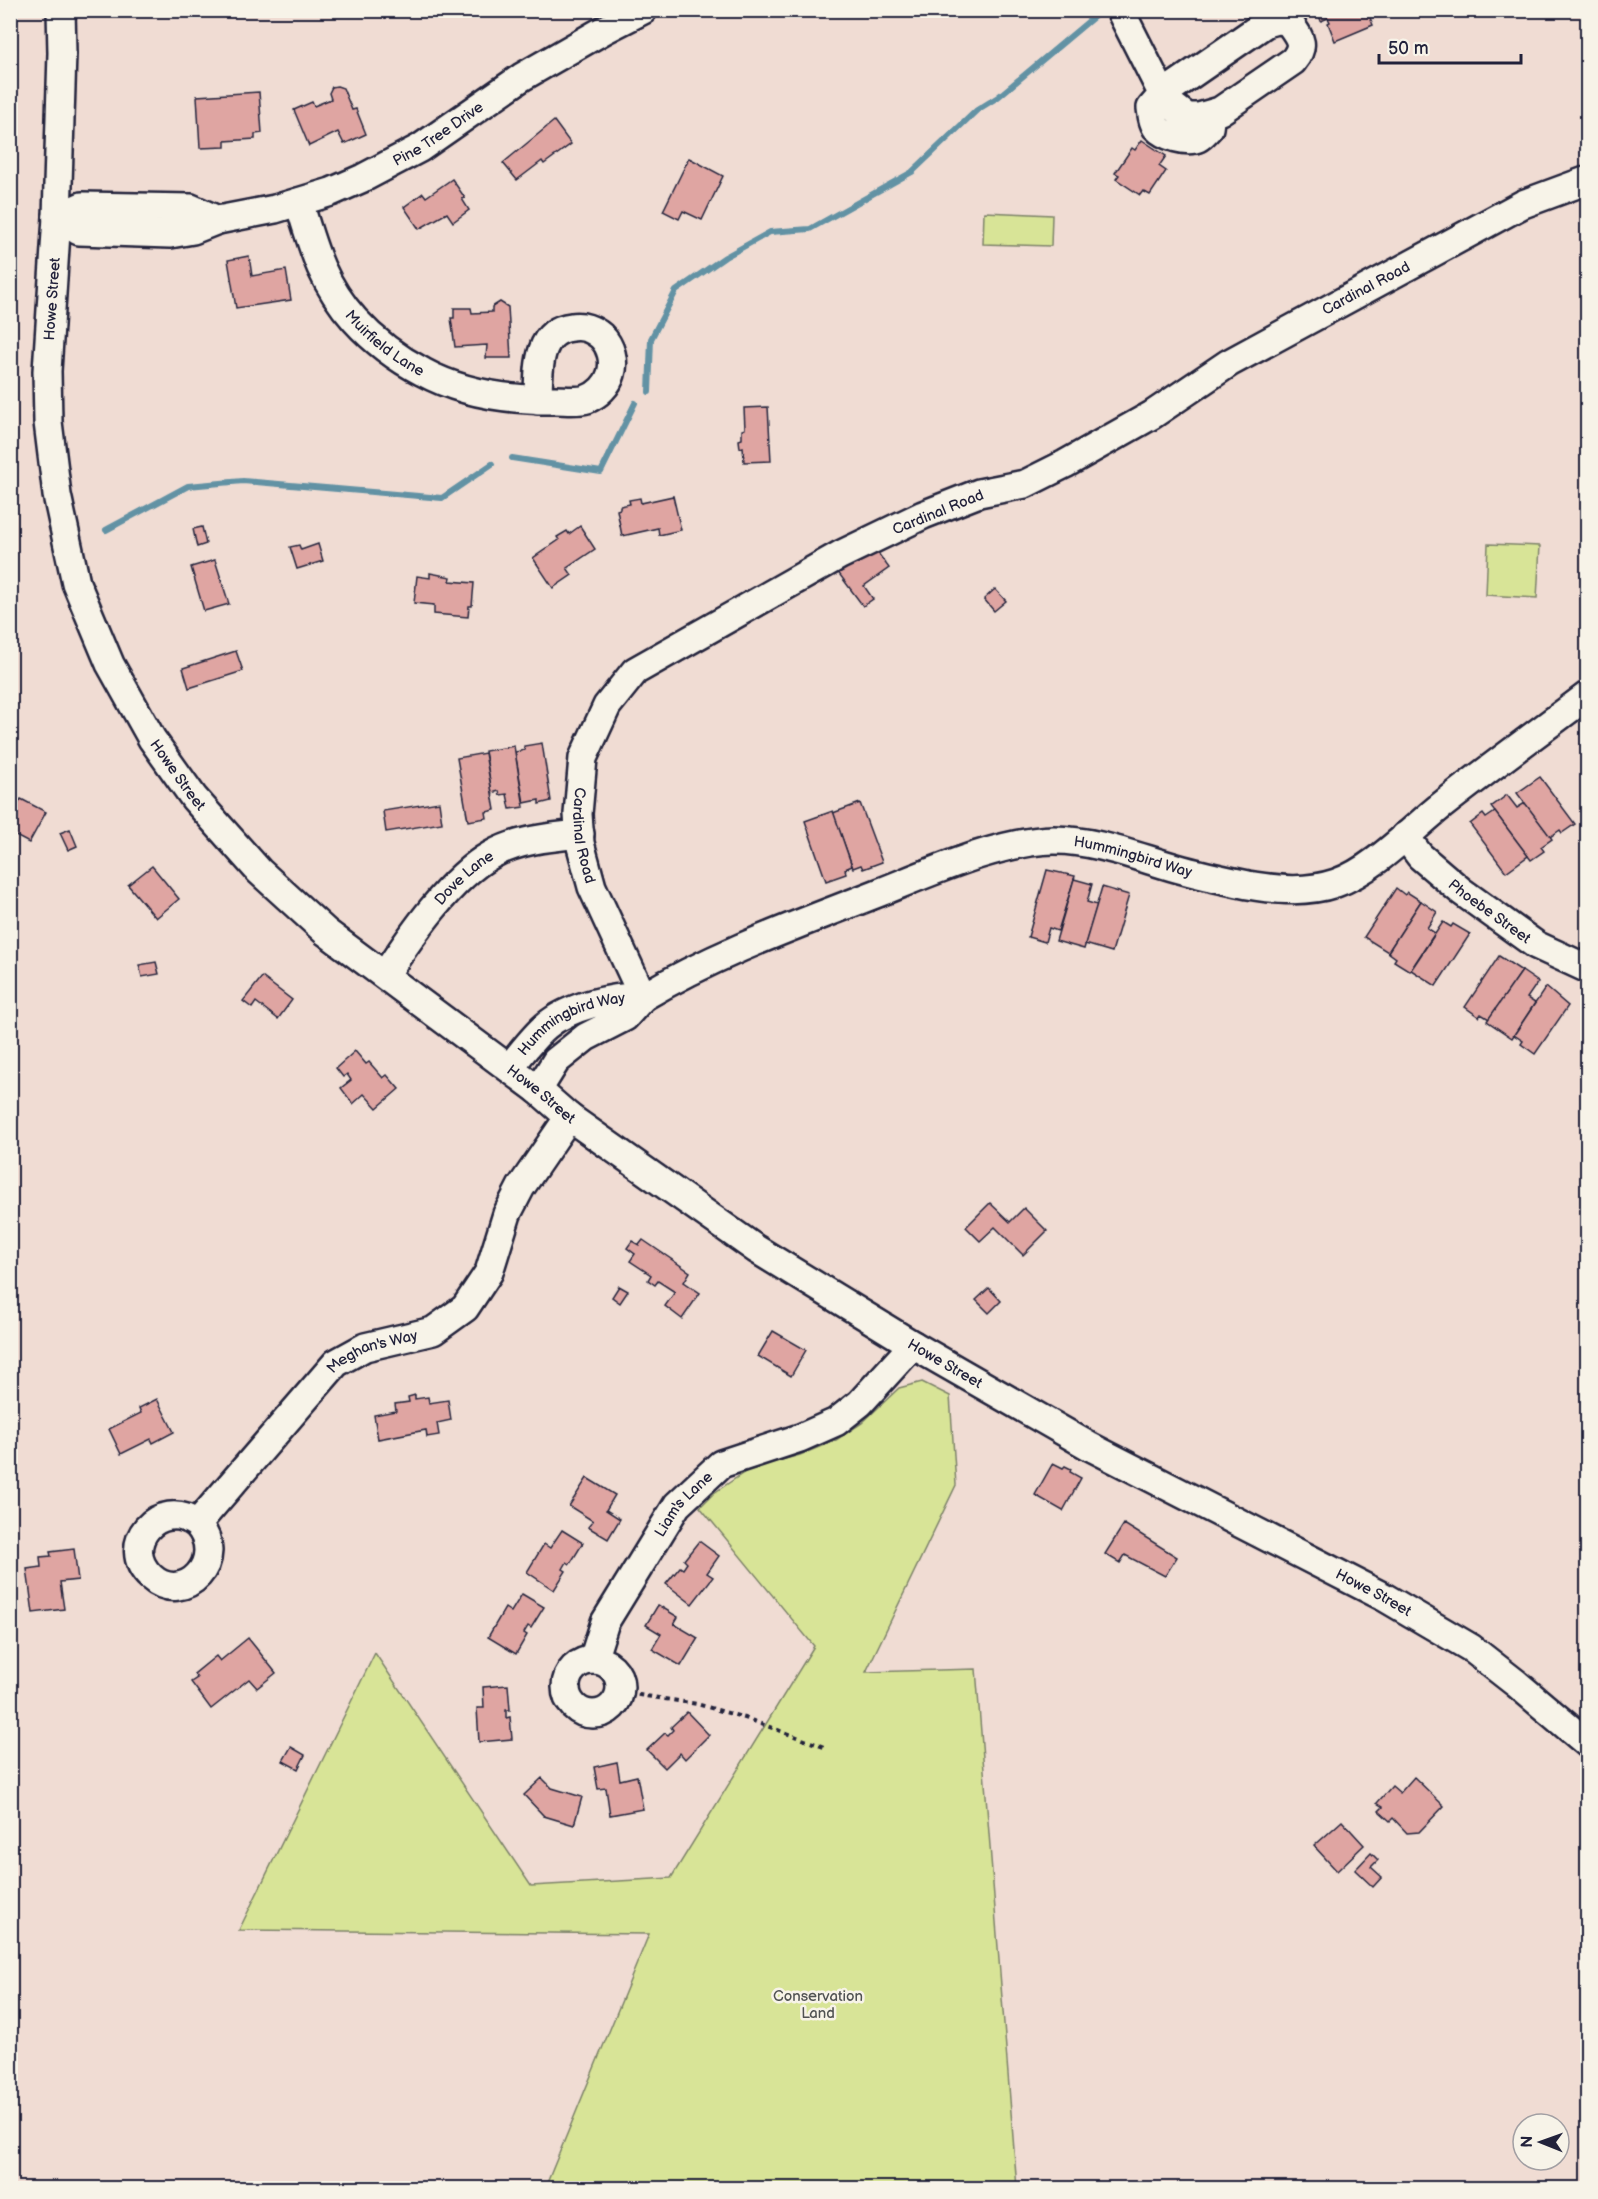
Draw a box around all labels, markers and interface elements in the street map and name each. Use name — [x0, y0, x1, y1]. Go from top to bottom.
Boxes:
scale bar — [1379, 27, 1522, 65]
text: 50 m — [1388, 38, 1429, 59]
street label: Pine Tree Drive — [390, 98, 487, 171]
street label: Howe Street — [40, 256, 65, 341]
street label: Cardinal Road — [1319, 257, 1414, 320]
street label: Muirfield Lane — [341, 306, 428, 381]
street label: Cardinal Road — [890, 485, 987, 539]
street label: Howe Street — [145, 736, 210, 815]
street label: Cardinal Road — [568, 787, 600, 886]
street label: Hummingbird Way — [1072, 832, 1194, 882]
street label: Dove Lane — [431, 847, 497, 909]
street label: Phoebe Street — [1444, 875, 1535, 948]
street label: Hummingbird Way — [514, 989, 626, 1060]
street label: Howe Street — [503, 1061, 579, 1129]
street label: Meghan's Way — [323, 1326, 420, 1377]
street label: Howe Street — [904, 1335, 986, 1393]
street label: Liam's Lane — [651, 1468, 717, 1541]
street label: Howe Street — [1332, 1565, 1415, 1621]
park label: Conservation Land — [773, 1987, 863, 2023]
north arrow — [1511, 2112, 1571, 2172]
text: N — [1518, 2136, 1537, 2148]

